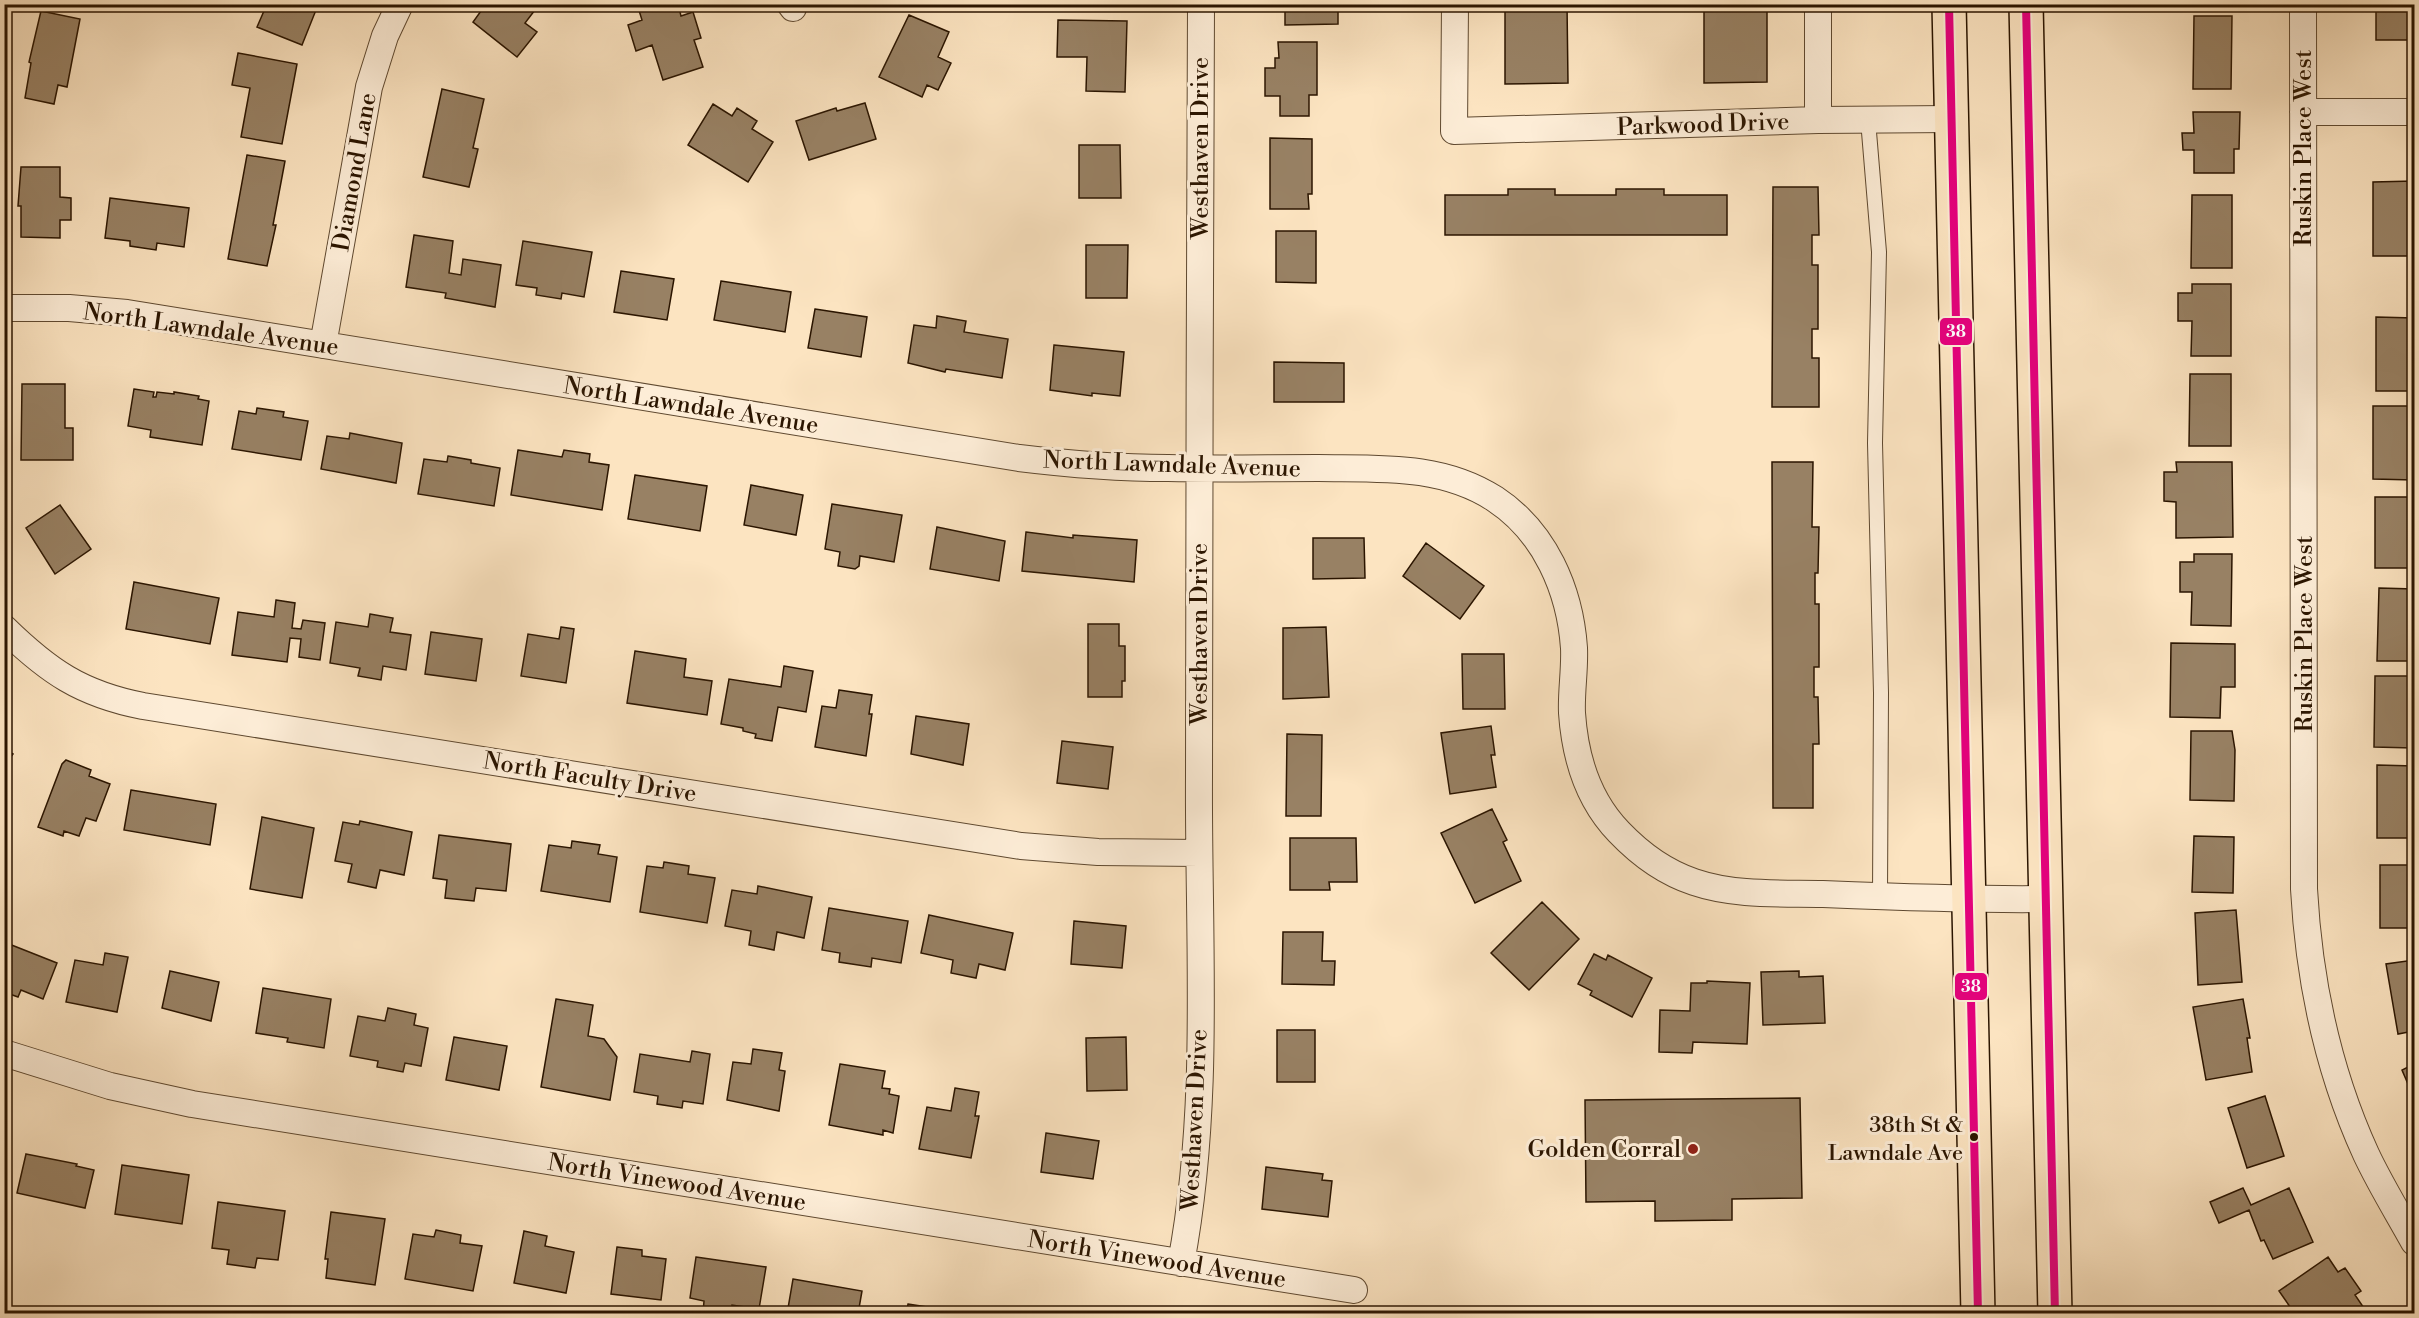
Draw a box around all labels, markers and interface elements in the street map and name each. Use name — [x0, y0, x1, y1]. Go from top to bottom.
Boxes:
street label: Ruskin Place West — [2289, 49, 2319, 246]
street label: Westhaven Drive — [1186, 57, 1216, 240]
street label: Diamond Lane — [326, 91, 384, 254]
street label: Parkwood Drive — [1616, 107, 1790, 143]
street label: North Lawndale Avenue — [81, 297, 341, 363]
line badge: 38 — [1939, 317, 1973, 346]
text: 38 — [1946, 322, 1966, 342]
street label: North Lawndale Avenue — [561, 371, 821, 441]
street label: North Lawndale Avenue — [1043, 446, 1301, 484]
street label: Ruskin Place West — [2290, 535, 2320, 732]
street label: Westhaven Drive — [1185, 543, 1215, 726]
street label: North Faculty Drive — [481, 746, 699, 810]
line badge: 38 — [1954, 972, 1988, 1001]
text: 38 — [1961, 977, 1981, 997]
street label: Westhaven Drive — [1175, 1028, 1215, 1213]
place label: 38th St & Lawndale Ave — [1828, 1112, 1963, 1167]
marker: 38th St & Lawndale Ave — [1968, 1131, 1980, 1143]
place label: Golden Corral — [1527, 1135, 1681, 1165]
marker: Golden Corral — [1686, 1142, 1700, 1156]
street label: North Vinewood Avenue — [546, 1148, 808, 1218]
street label: North Vinewood Avenue — [1026, 1225, 1288, 1295]

